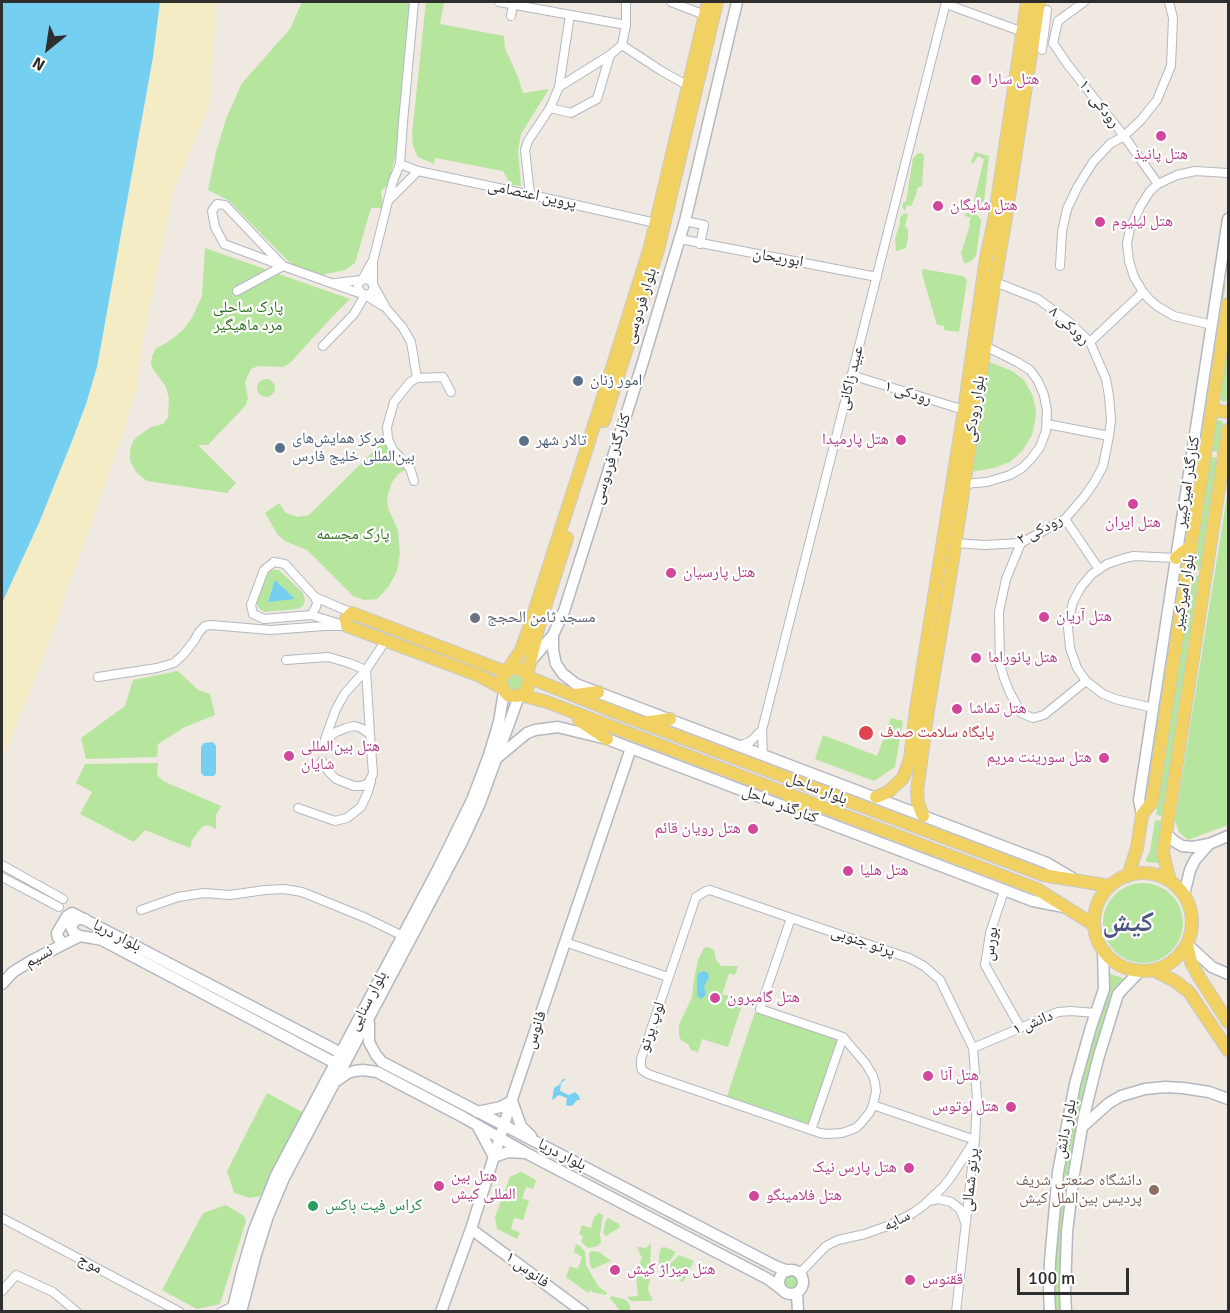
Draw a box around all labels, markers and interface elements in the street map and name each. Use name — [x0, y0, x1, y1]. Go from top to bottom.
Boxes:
north arrow — [18, 18, 78, 78]
text: N — [29, 52, 49, 75]
place label: هتل سارا — [988, 70, 1039, 90]
marker: هتل سارا — [969, 73, 983, 87]
street label: رودکی ۱۰ — [1074, 76, 1124, 132]
marker: هتل پانیذ — [1154, 129, 1168, 143]
place label: هتل پانیذ — [1134, 145, 1188, 165]
street label: پروین اعتصامی — [486, 176, 578, 214]
place label: هتل شایگان — [950, 196, 1018, 216]
marker: هتل شایگان — [931, 199, 945, 213]
place label: هتل لیلیوم — [1112, 212, 1173, 232]
marker: هتل لیلیوم — [1093, 215, 1107, 229]
street label: ابوریحان — [751, 244, 805, 272]
street label: بلوار فردوسی — [620, 266, 662, 346]
park label: پارک ساحلی مرد ماهیگیر — [213, 298, 283, 336]
street label: رودکی ۸ — [1045, 302, 1093, 350]
street label: عبید زاکانی — [834, 344, 868, 412]
place label: امور زنان — [590, 371, 642, 391]
marker: امور زنان — [571, 374, 585, 388]
street label: بلوار رودکی — [960, 374, 990, 444]
street label: رودکی ۱ — [882, 377, 934, 409]
street label: کنارگذر فردوسی — [588, 411, 636, 507]
place label: مرکز همایش‌های بین‌المللی خلیج فارس — [292, 429, 415, 467]
place label: هتل پارمیدا — [822, 430, 889, 450]
place label: تالار شهر — [536, 431, 587, 451]
marker: هتل پارمیدا — [894, 433, 908, 447]
marker: تالار شهر — [517, 434, 531, 448]
street label: کنارگذر امیرکبیر — [1171, 435, 1205, 529]
marker: مرکز همایش‌های بین‌المللی خلیج فارس — [273, 441, 287, 455]
marker: هتل ایران — [1126, 497, 1140, 511]
street label: رودکی ۲ — [1014, 510, 1066, 550]
place label: هتل ایران — [1105, 513, 1161, 533]
park label: پارک مجسمه — [316, 525, 390, 545]
street label: بلوار امیرکبیر — [1169, 553, 1199, 631]
place label: هتل پارسیان — [683, 563, 755, 583]
marker: هتل پارسیان — [664, 566, 678, 580]
place label: هتل آریان — [1056, 607, 1112, 627]
place label: مسجد ثامن الحجج — [487, 608, 596, 628]
marker: هتل آریان — [1037, 610, 1051, 624]
marker: مسجد ثامن الحجج — [468, 611, 482, 625]
place label: هتل پانوراما — [988, 648, 1058, 668]
marker: هتل پانوراما — [969, 651, 983, 665]
place label: هتل تماشا — [969, 699, 1027, 719]
marker: هتل تماشا — [950, 702, 964, 716]
place label: پایگاه سلامت صدف — [880, 723, 994, 743]
marker: پایگاه سلامت صدف — [857, 724, 875, 742]
place label: هتل بین‌المللی شایان — [301, 737, 380, 775]
place label: هتل سورینت مريم — [986, 748, 1092, 768]
marker: هتل بین‌المللی شایان — [282, 749, 296, 763]
marker: هتل سورینت مريم — [1097, 751, 1111, 765]
street label: بلوار ساحل — [784, 769, 850, 809]
street label: کنارگذر ساحل — [739, 782, 821, 828]
place label: هتل رویان قائم — [654, 819, 741, 839]
marker: هتل رویان قائم — [746, 822, 760, 836]
place label: هتل هلیا — [860, 861, 909, 881]
marker: هتل هلیا — [841, 864, 855, 878]
district label: كيش — [1102, 907, 1154, 941]
street label: بلوار دریا — [90, 916, 144, 956]
street label: پرتو جنوبی — [829, 922, 897, 962]
street label: بورس — [979, 926, 1003, 962]
street label: نسیم — [22, 942, 56, 972]
street label: بلوار سنایی — [344, 968, 392, 1034]
place label: هتل گامبرون — [727, 988, 800, 1008]
marker: هتل گامبرون — [708, 991, 722, 1005]
street label: لوپ پرتو — [635, 999, 669, 1055]
street label: دانش ۱ — [1010, 1006, 1056, 1040]
street label: فانوس — [521, 1009, 551, 1051]
place label: هتل آنا — [940, 1066, 979, 1086]
marker: هتل آنا — [921, 1069, 935, 1083]
place label: هتل لوتوس — [932, 1097, 999, 1117]
street label: بلوار دانش — [1051, 1098, 1081, 1160]
marker: هتل لوتوس — [1004, 1100, 1018, 1114]
street label: بلوار دریا — [535, 1135, 589, 1175]
street label: پرتو شمالی — [958, 1147, 984, 1213]
place label: هتل پارس نیک — [812, 1158, 897, 1178]
marker: هتل پارس نیک — [902, 1161, 916, 1175]
place label: هتل بین المللی کیش — [451, 1167, 516, 1205]
place label: دانشگاه صنعتی شریف پردیس بین‌الملل کیش — [1015, 1171, 1142, 1209]
marker: هتل بین المللی کیش — [432, 1179, 446, 1193]
marker: دانشگاه صنعتی شریف پردیس بین‌الملل کیش — [1147, 1183, 1161, 1197]
place label: هتل فلامینگو — [766, 1186, 842, 1206]
marker: هتل فلامینگو — [747, 1189, 761, 1203]
place label: کراس فیت باکس — [325, 1196, 422, 1216]
marker: کراس فیت باکس — [306, 1199, 320, 1213]
street label: سایه — [880, 1206, 914, 1236]
street label: فانوس ۱ — [501, 1248, 553, 1292]
street label: موج — [74, 1250, 106, 1278]
scale bar — [1020, 1256, 1132, 1294]
place label: هتل میراژ کیش — [627, 1260, 716, 1280]
marker: هتل میراژ کیش — [608, 1263, 622, 1277]
text: 100 m — [1028, 1267, 1075, 1289]
place label: ققنوس — [922, 1270, 963, 1290]
marker: ققنوس — [903, 1273, 917, 1287]

